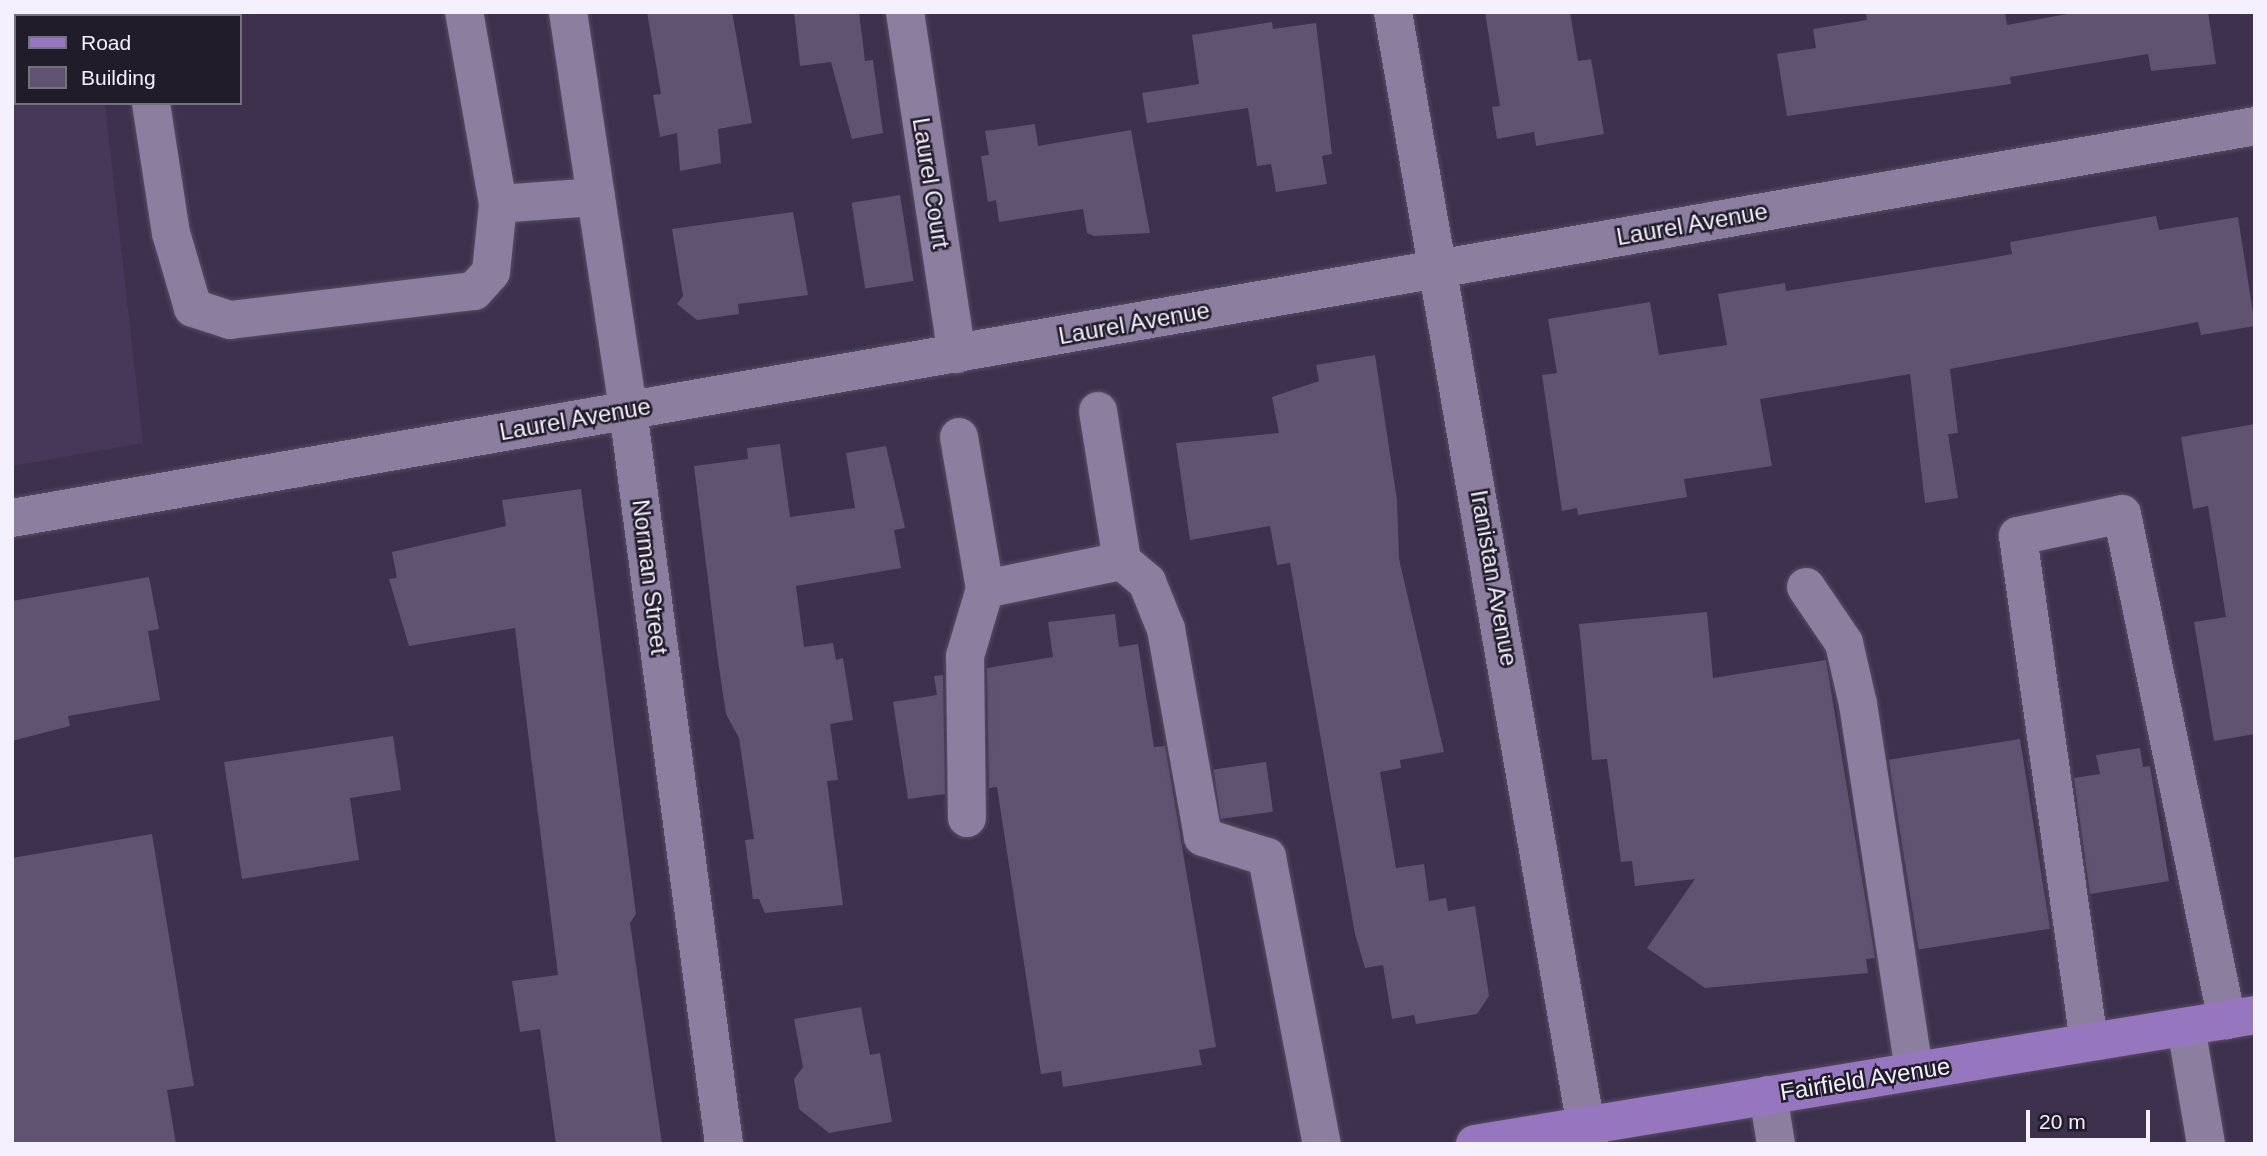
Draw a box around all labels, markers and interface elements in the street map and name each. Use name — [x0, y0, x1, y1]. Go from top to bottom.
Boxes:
legend — [14, 14, 242, 105]
text: Road — [81, 31, 131, 54]
text: Building — [81, 66, 156, 89]
street label: Laurel Court — [906, 116, 956, 250]
street label: Laurel Avenue — [1613, 196, 1771, 252]
street label: Laurel Avenue — [1055, 295, 1213, 351]
street label: Laurel Avenue — [496, 391, 654, 447]
street label: Iranistan Avenue — [1464, 487, 1524, 669]
street label: Norman Street — [626, 498, 674, 656]
street label: Fairfield Avenue — [1777, 1051, 1953, 1107]
scale bar — [2029, 1096, 2153, 1140]
text: 20 m — [2039, 1110, 2086, 1133]

